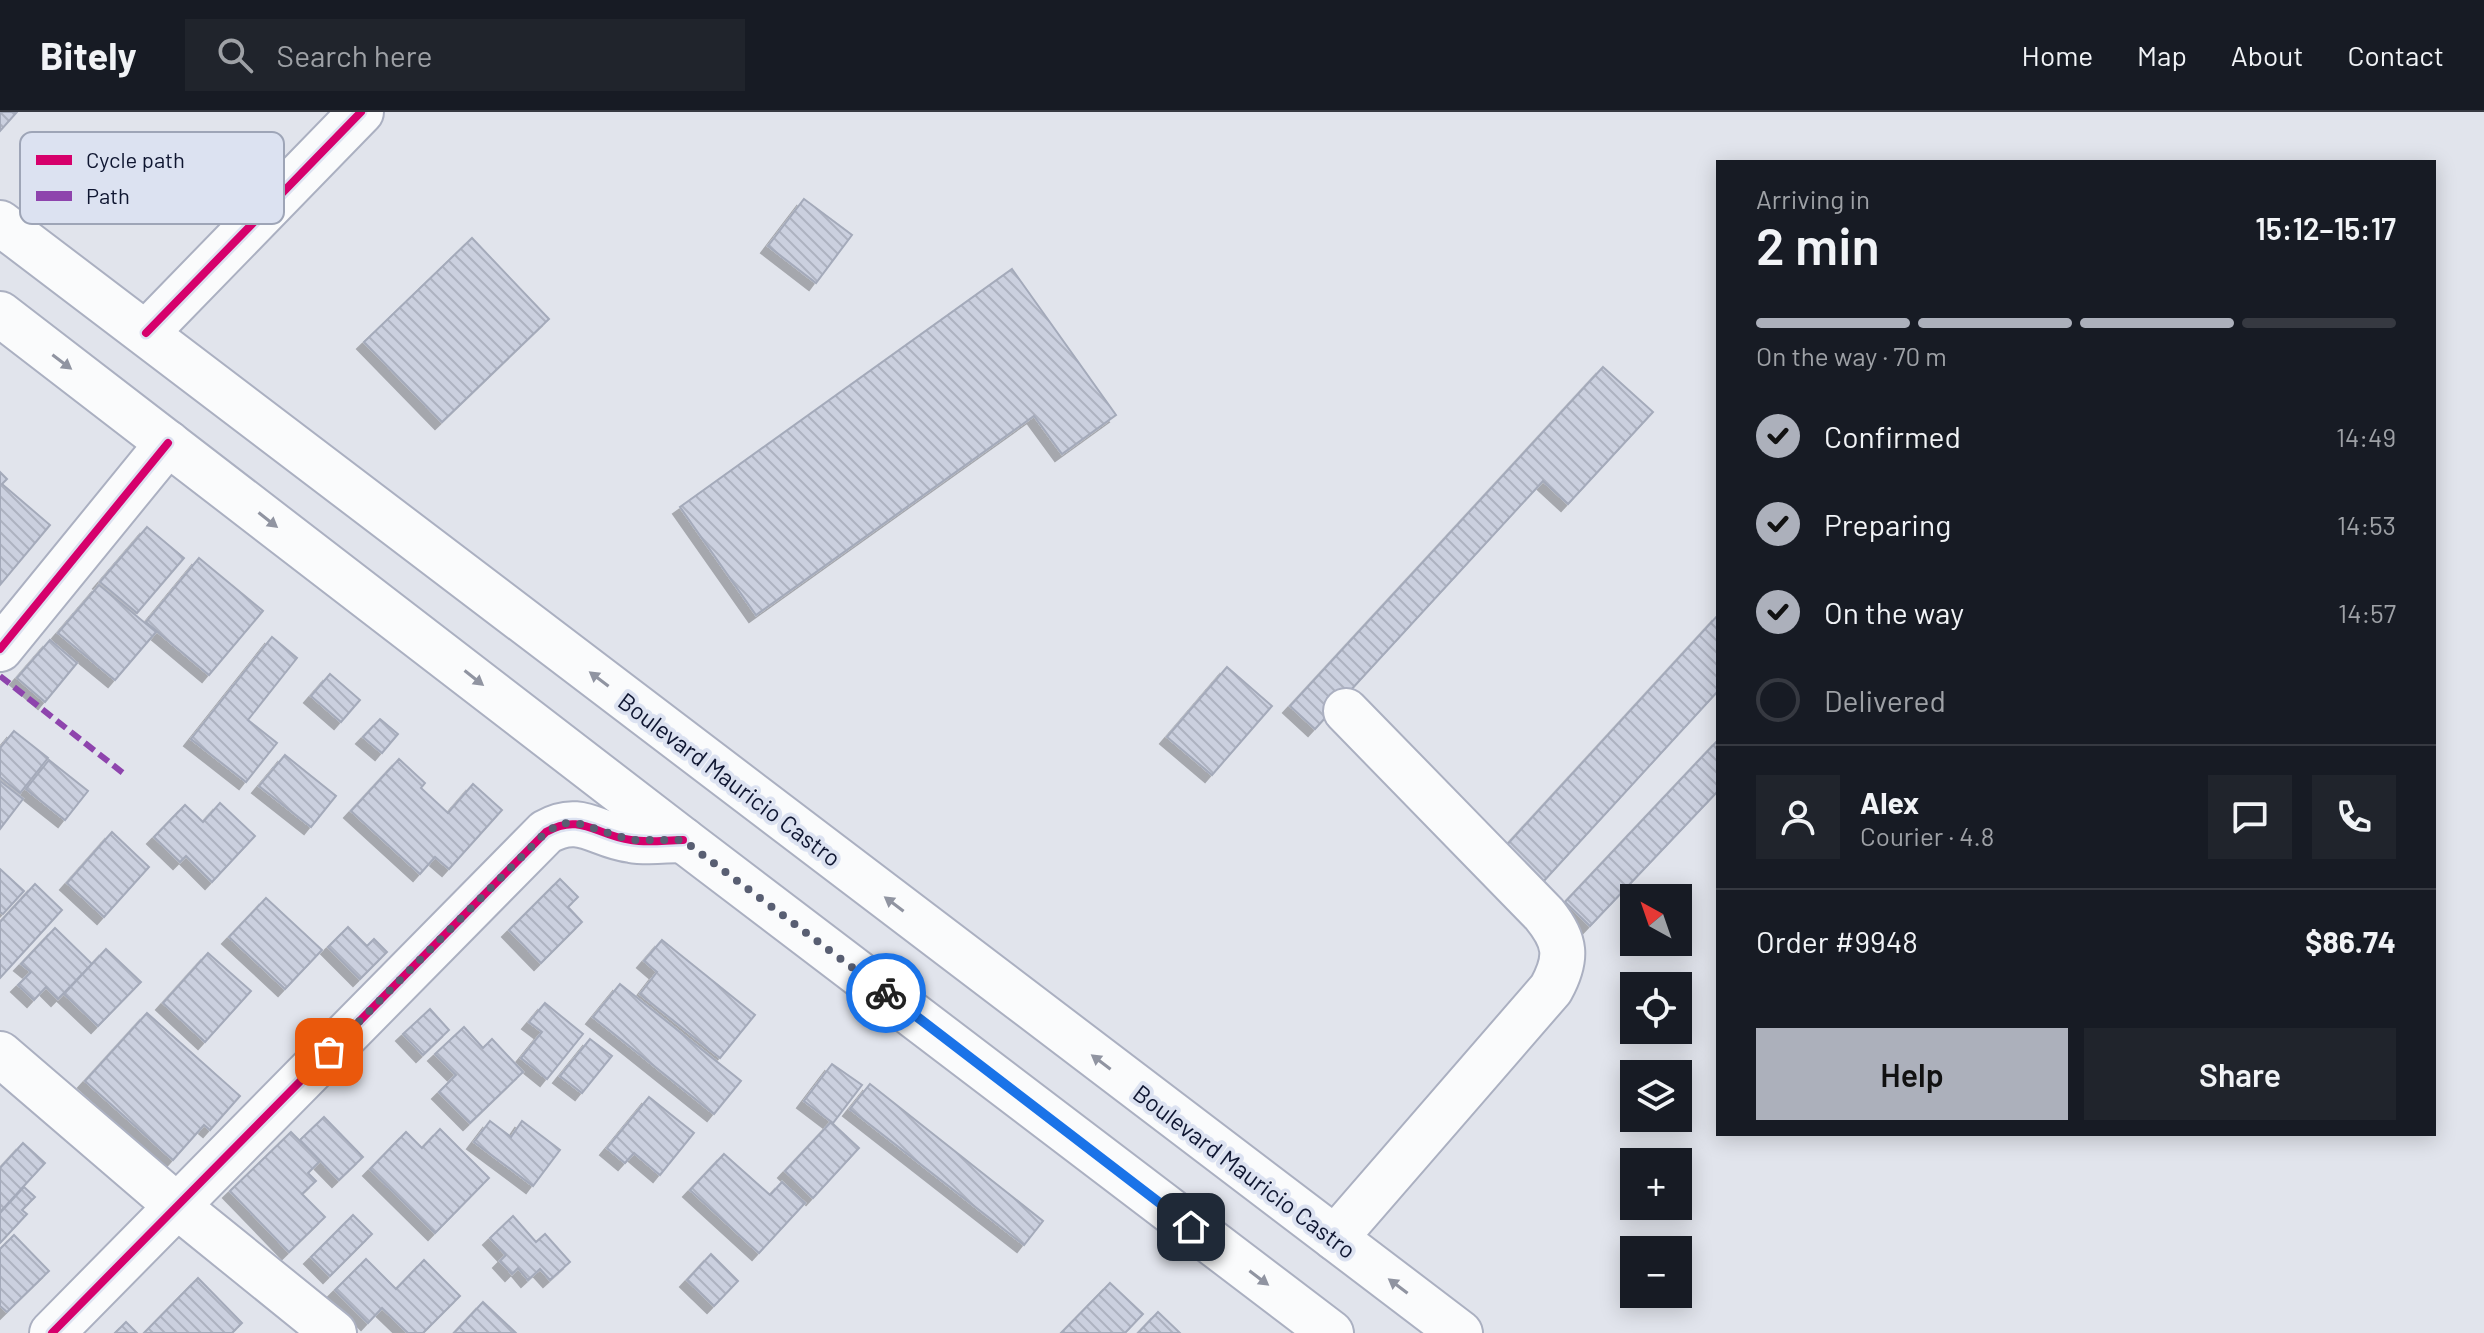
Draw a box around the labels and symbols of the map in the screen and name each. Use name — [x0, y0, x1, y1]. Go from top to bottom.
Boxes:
legend — [20, 132, 284, 224]
text: Cycle path — [86, 146, 185, 172]
text: Path — [86, 182, 130, 208]
one-way arrow — [52, 353, 72, 369]
one-way arrow — [258, 511, 278, 527]
one-way arrow — [464, 670, 484, 686]
one-way arrow — [588, 671, 609, 687]
street label: Boulevard Mauricio Castro — [613, 686, 847, 872]
north arrow — [1620, 884, 1692, 956]
one-way arrow — [884, 897, 904, 913]
courier — [846, 953, 926, 1033]
pin — [295, 1018, 363, 1086]
one-way arrow — [1091, 1054, 1111, 1070]
street label: Boulevard Mauricio Castro — [1128, 1078, 1362, 1264]
pin — [1157, 1193, 1225, 1261]
one-way arrow — [1249, 1270, 1269, 1286]
one-way arrow — [1388, 1279, 1408, 1295]

